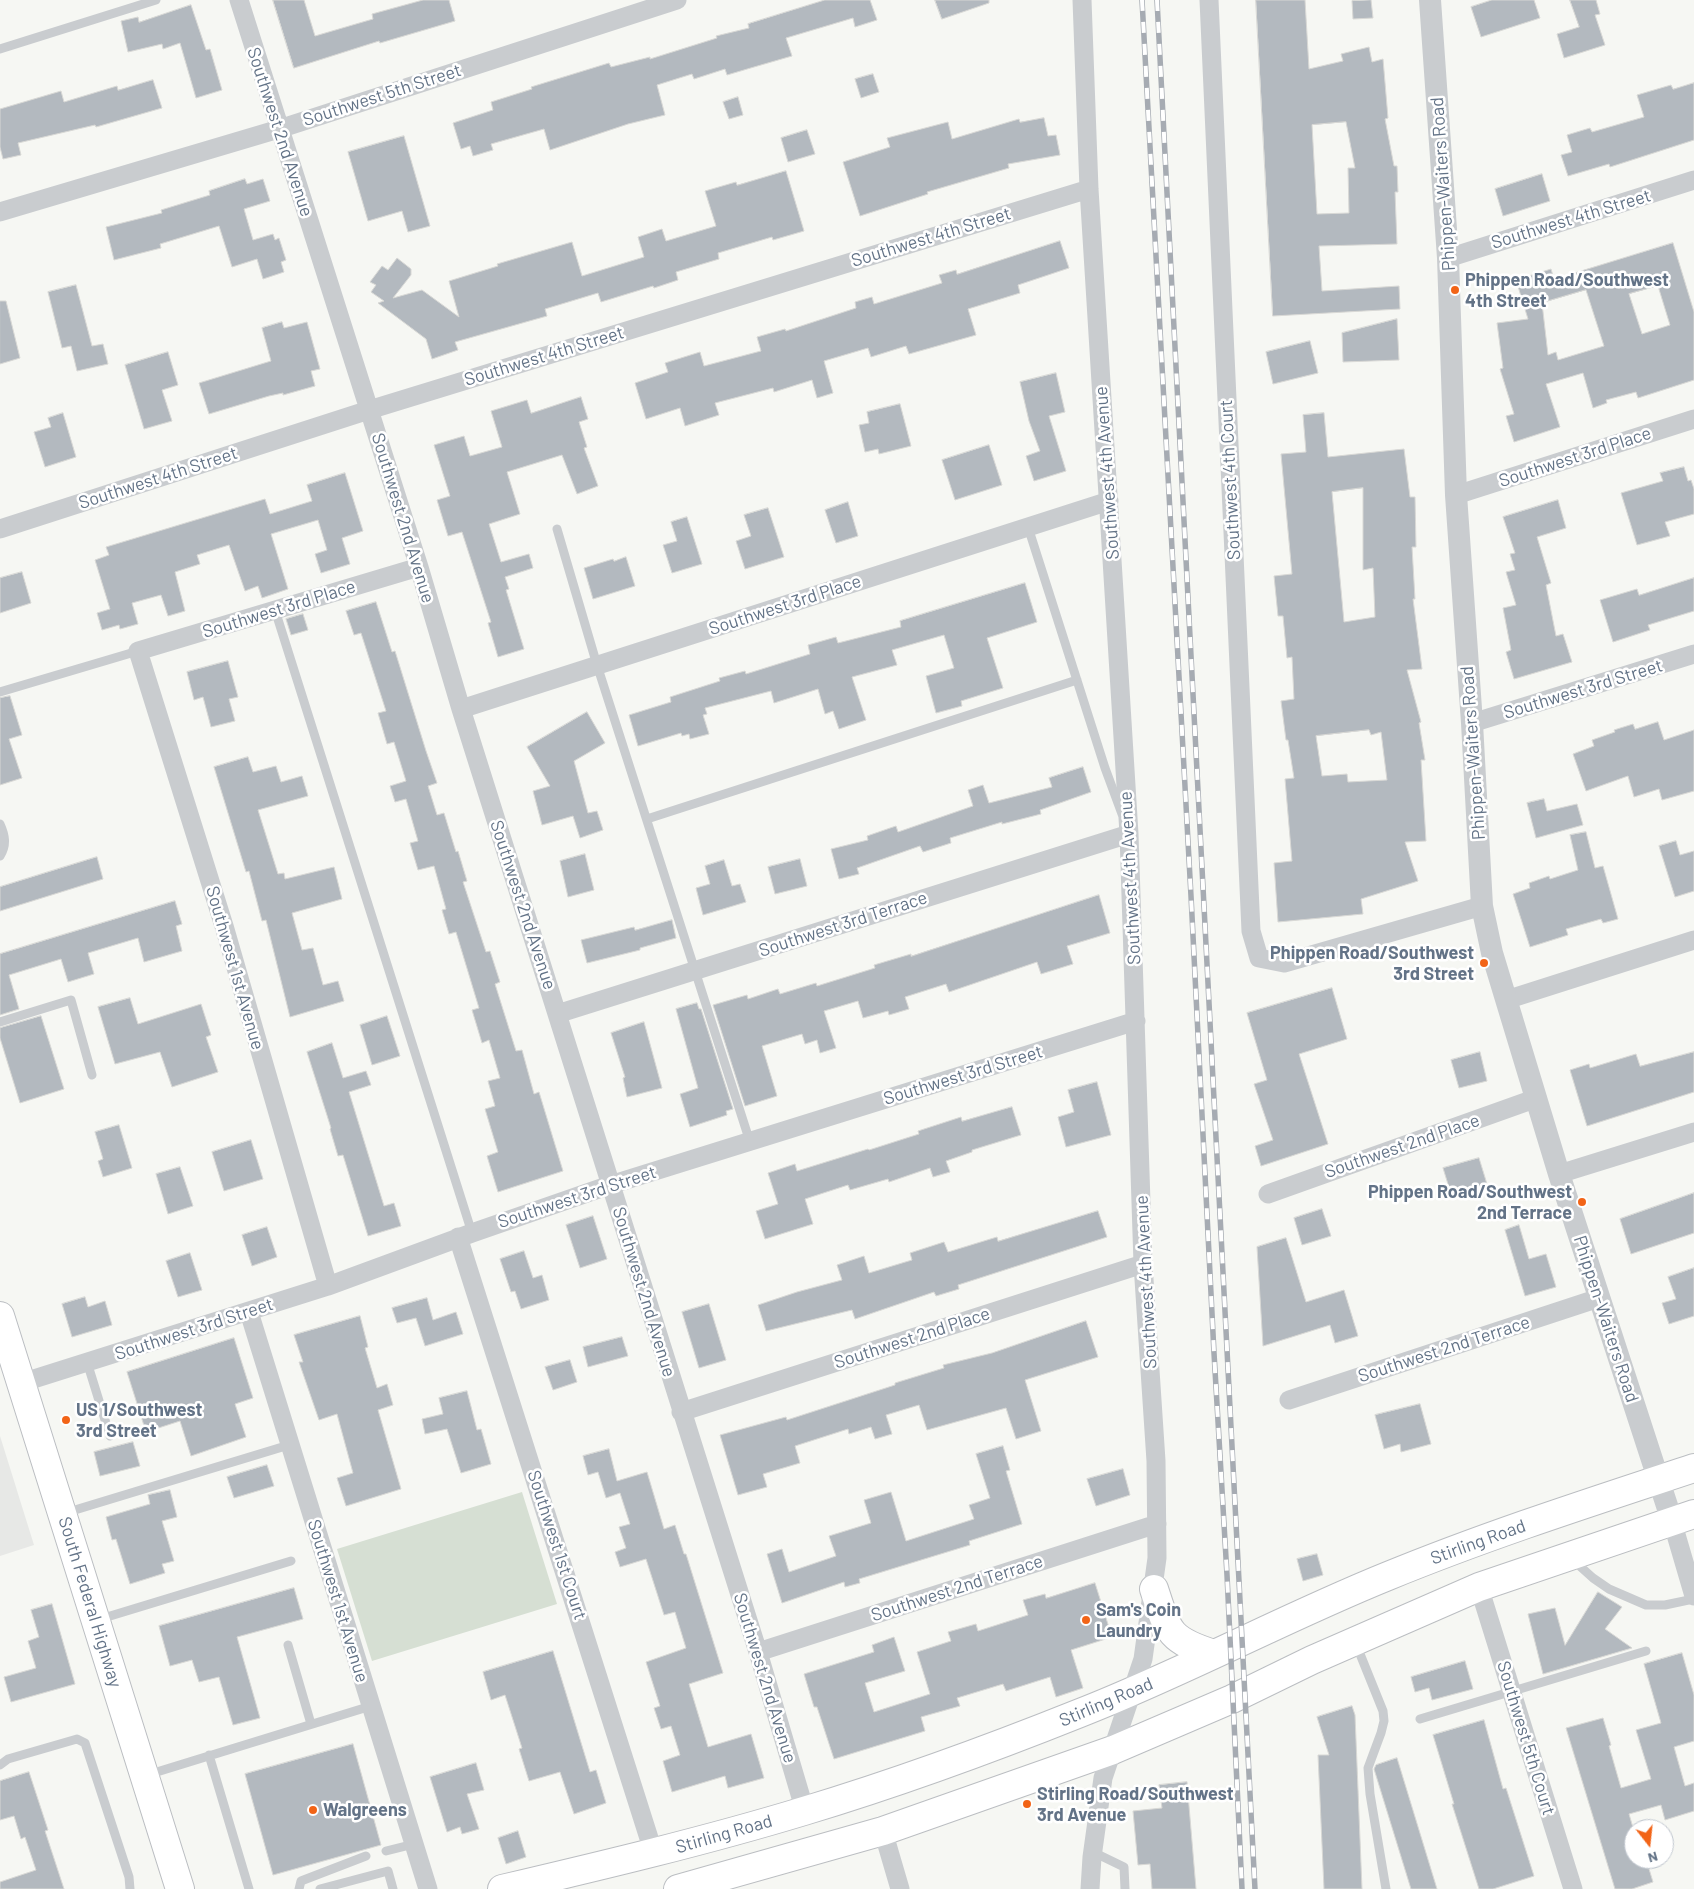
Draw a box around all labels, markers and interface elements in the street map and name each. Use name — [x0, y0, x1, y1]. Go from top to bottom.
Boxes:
street label: Southwest 2nd Avenue — [242, 45, 318, 219]
street label: Southwest 5th Street — [300, 59, 464, 131]
street label: Phippen-Waiters Road — [1426, 96, 1460, 272]
street label: Southwest 4th Street — [1489, 184, 1653, 254]
street label: Southwest 4th Street — [849, 202, 1013, 272]
place label: Phippen Road/Southwest 4th Street — [1465, 269, 1669, 312]
marker: Phippen Road/Southwest 4th Street — [1449, 284, 1461, 296]
street label: Southwest 4th Street — [462, 321, 626, 391]
street label: Southwest 4th Avenue — [1090, 385, 1124, 561]
street label: Southwest 4th Court — [1215, 399, 1245, 561]
street label: Southwest 3rd Place — [1496, 422, 1654, 492]
street label: Southwest 2nd Avenue — [367, 430, 439, 606]
street label: Southwest 4th Street — [76, 442, 240, 514]
street label: Southwest 3rd Place — [706, 570, 864, 640]
street label: Southwest 3rd Place — [200, 575, 358, 643]
street label: Southwest 3rd Street — [1501, 655, 1665, 723]
street label: Phippen-Waiters Road — [1456, 665, 1490, 841]
street label: Southwest 4th Avenue — [1115, 791, 1145, 965]
street label: Southwest 2nd Avenue — [485, 818, 561, 992]
street label: Southwest 1st Avenue — [201, 884, 269, 1052]
street label: Southwest 3rd Terrace — [756, 887, 930, 961]
place label: Phippen Road/Southwest 3rd Street — [1270, 942, 1474, 984]
marker: Phippen Road/Southwest 3rd Street — [1478, 957, 1490, 969]
street label: Southwest 3rd Street — [881, 1041, 1045, 1109]
street label: Southwest 2nd Place — [1322, 1109, 1482, 1183]
street label: Southwest 3rd Street — [495, 1161, 659, 1233]
place label: Phippen Road/Southwest 2nd Terrace — [1368, 1181, 1572, 1224]
street label: Southwest 4th Avenue — [1131, 1195, 1161, 1369]
marker: Phippen Road/Southwest 2nd Terrace — [1576, 1196, 1588, 1208]
street label: Southwest 2nd Avenue — [608, 1204, 680, 1380]
street label: Phippen-Waiters Road — [1569, 1233, 1643, 1405]
street label: Southwest 3rd Street — [112, 1293, 276, 1365]
street label: Southwest 2nd Place — [831, 1303, 993, 1373]
street label: Southwest 2nd Terrace — [1355, 1311, 1533, 1387]
place label: US 1/Southwest 3rd Street — [76, 1399, 202, 1442]
marker: US 1/Southwest 3rd Street — [60, 1414, 72, 1426]
street label: Southwest 1st Court — [523, 1468, 591, 1622]
street label: South Federal Highway — [54, 1514, 126, 1690]
street label: Stirling Road — [1427, 1515, 1529, 1569]
street label: Southwest 1st Avenue — [303, 1517, 373, 1685]
street label: Southwest 2nd Terrace — [868, 1550, 1046, 1626]
street label: Southwest 2nd Avenue — [729, 1590, 801, 1766]
place label: Sam's Coin Laundry — [1096, 1599, 1181, 1642]
marker: Sam's Coin Laundry — [1080, 1614, 1092, 1626]
street label: Southwest 5th Court — [1492, 1658, 1560, 1818]
street label: Stirling Road — [1056, 1673, 1156, 1731]
place label: Stirling Road/Southwest 3rd Avenue — [1037, 1783, 1234, 1826]
marker: Stirling Road/Southwest 3rd Avenue — [1021, 1798, 1033, 1810]
place label: Walgreens — [323, 1799, 407, 1821]
marker: Walgreens — [307, 1804, 319, 1816]
street label: Stirling Road — [673, 1810, 775, 1858]
north arrow — [1624, 1819, 1674, 1869]
text: N — [1646, 1848, 1660, 1867]

